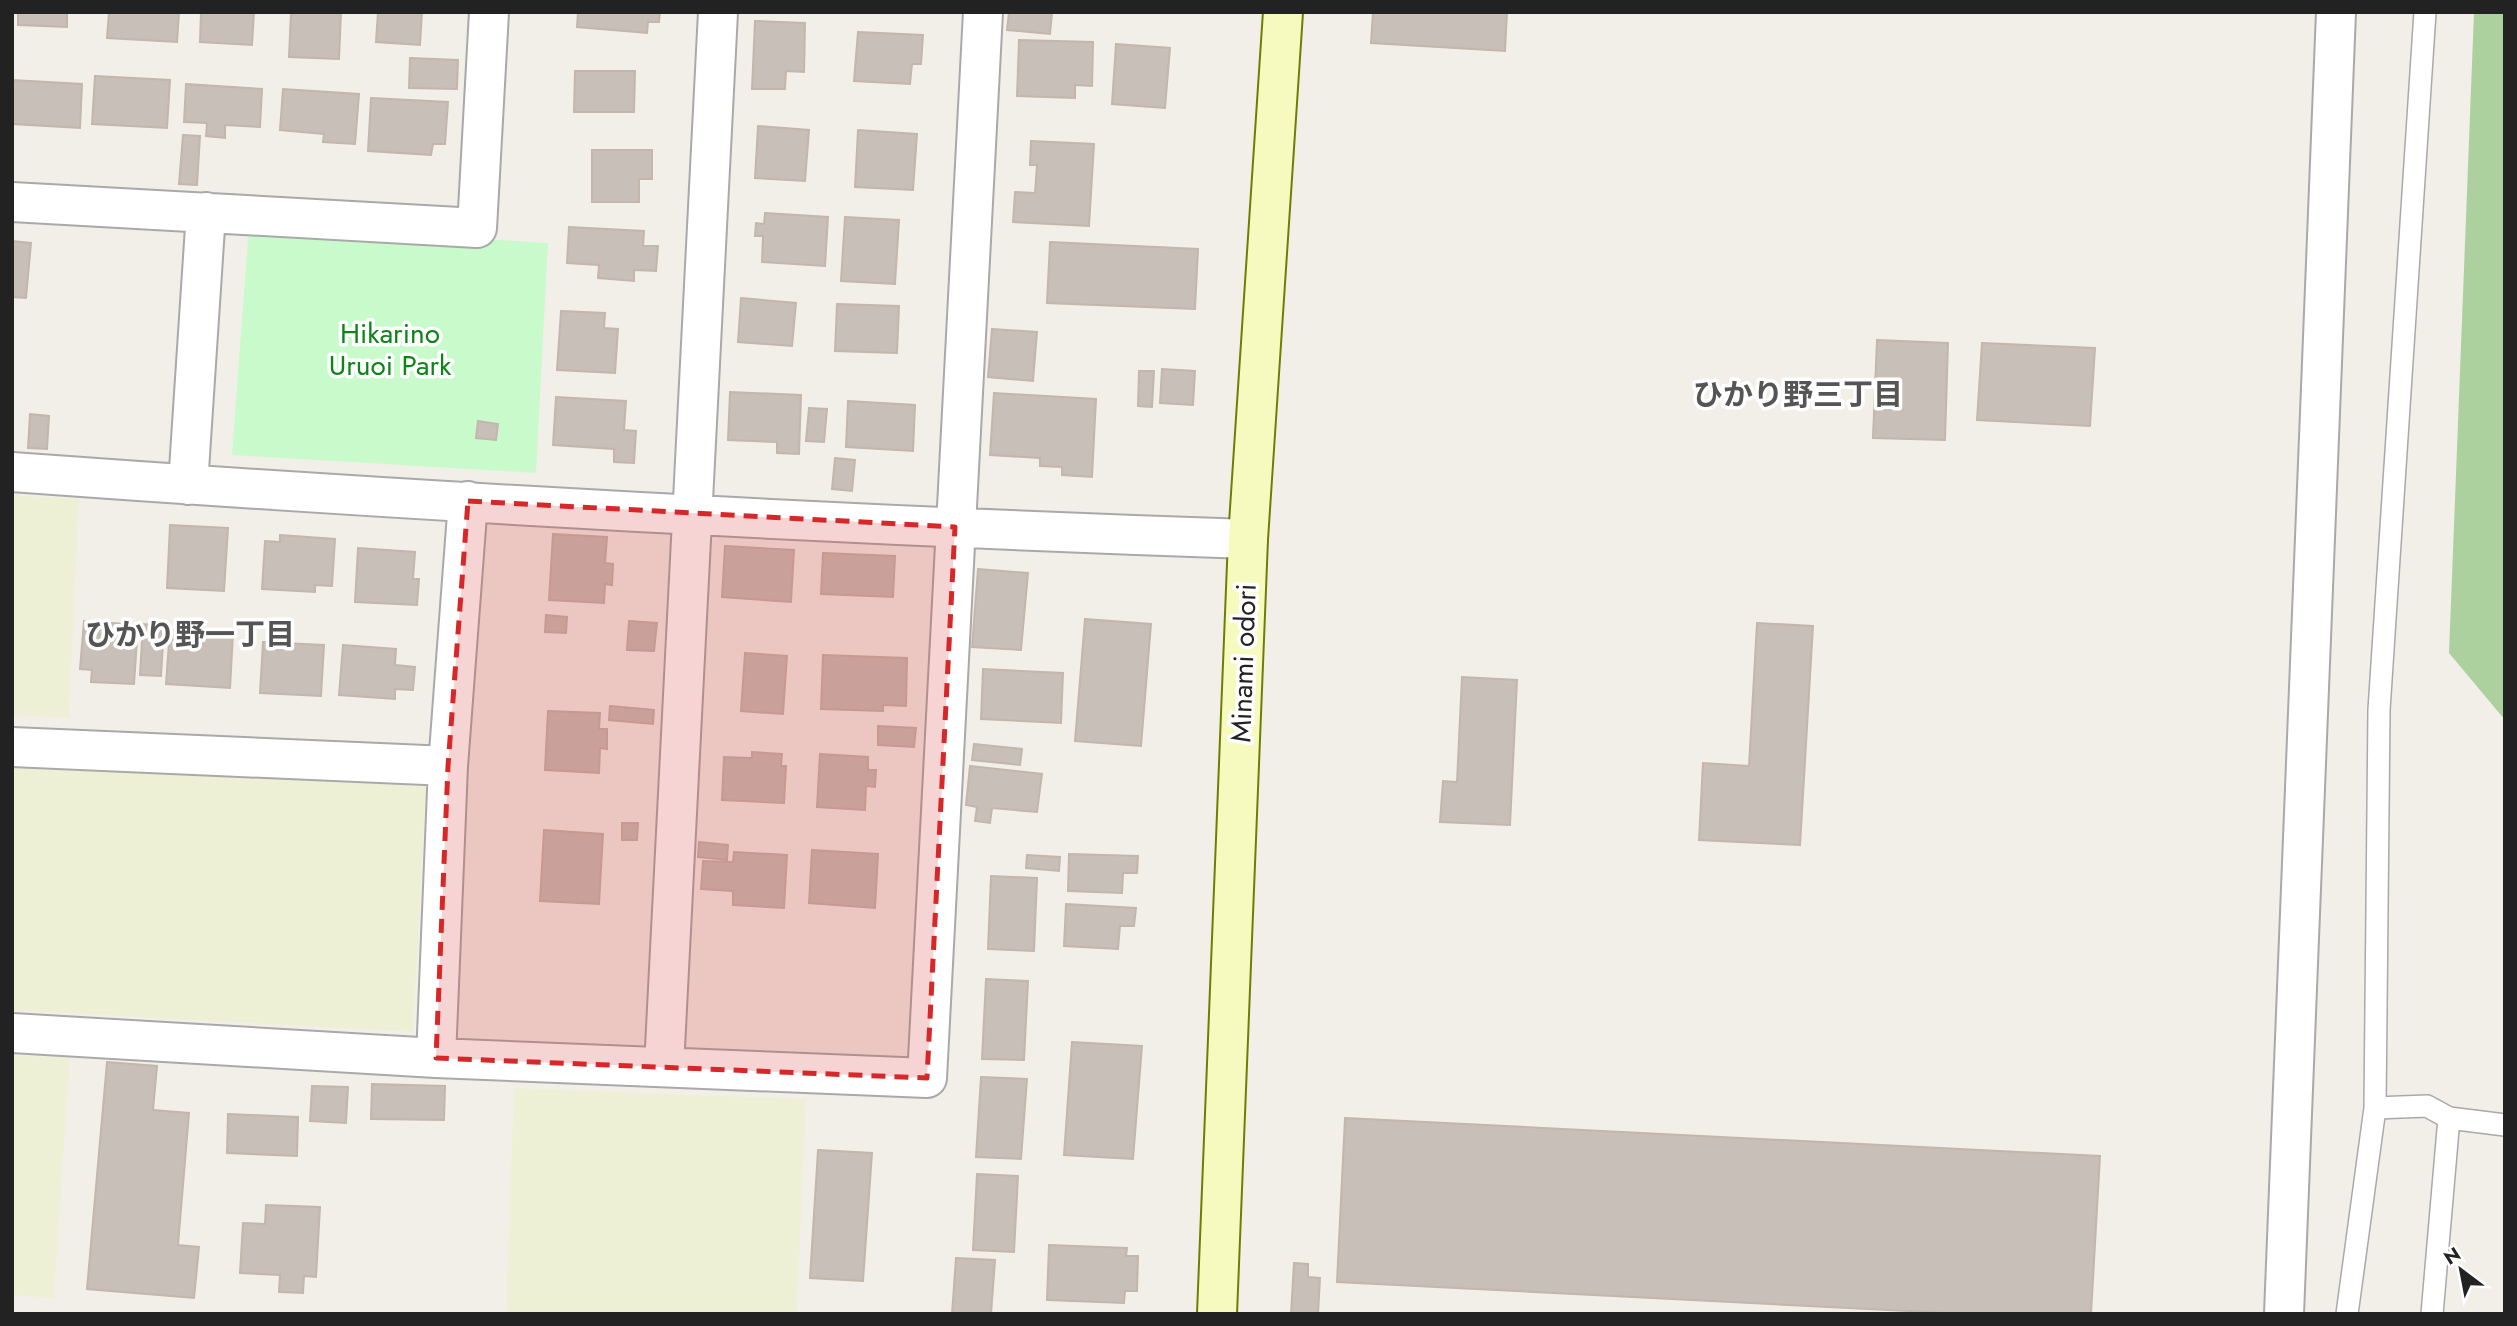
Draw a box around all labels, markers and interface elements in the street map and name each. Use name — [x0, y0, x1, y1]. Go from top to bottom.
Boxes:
park label: Hikarino Uruoi Park — [329, 313, 452, 386]
district label: ひかり野三丁目 — [1693, 373, 1903, 416]
street label: Minami odori — [1220, 583, 1267, 743]
district label: ひかり野一丁目 — [85, 613, 295, 656]
north arrow — [2426, 1235, 2496, 1305]
text: N — [2439, 1241, 2466, 1271]

